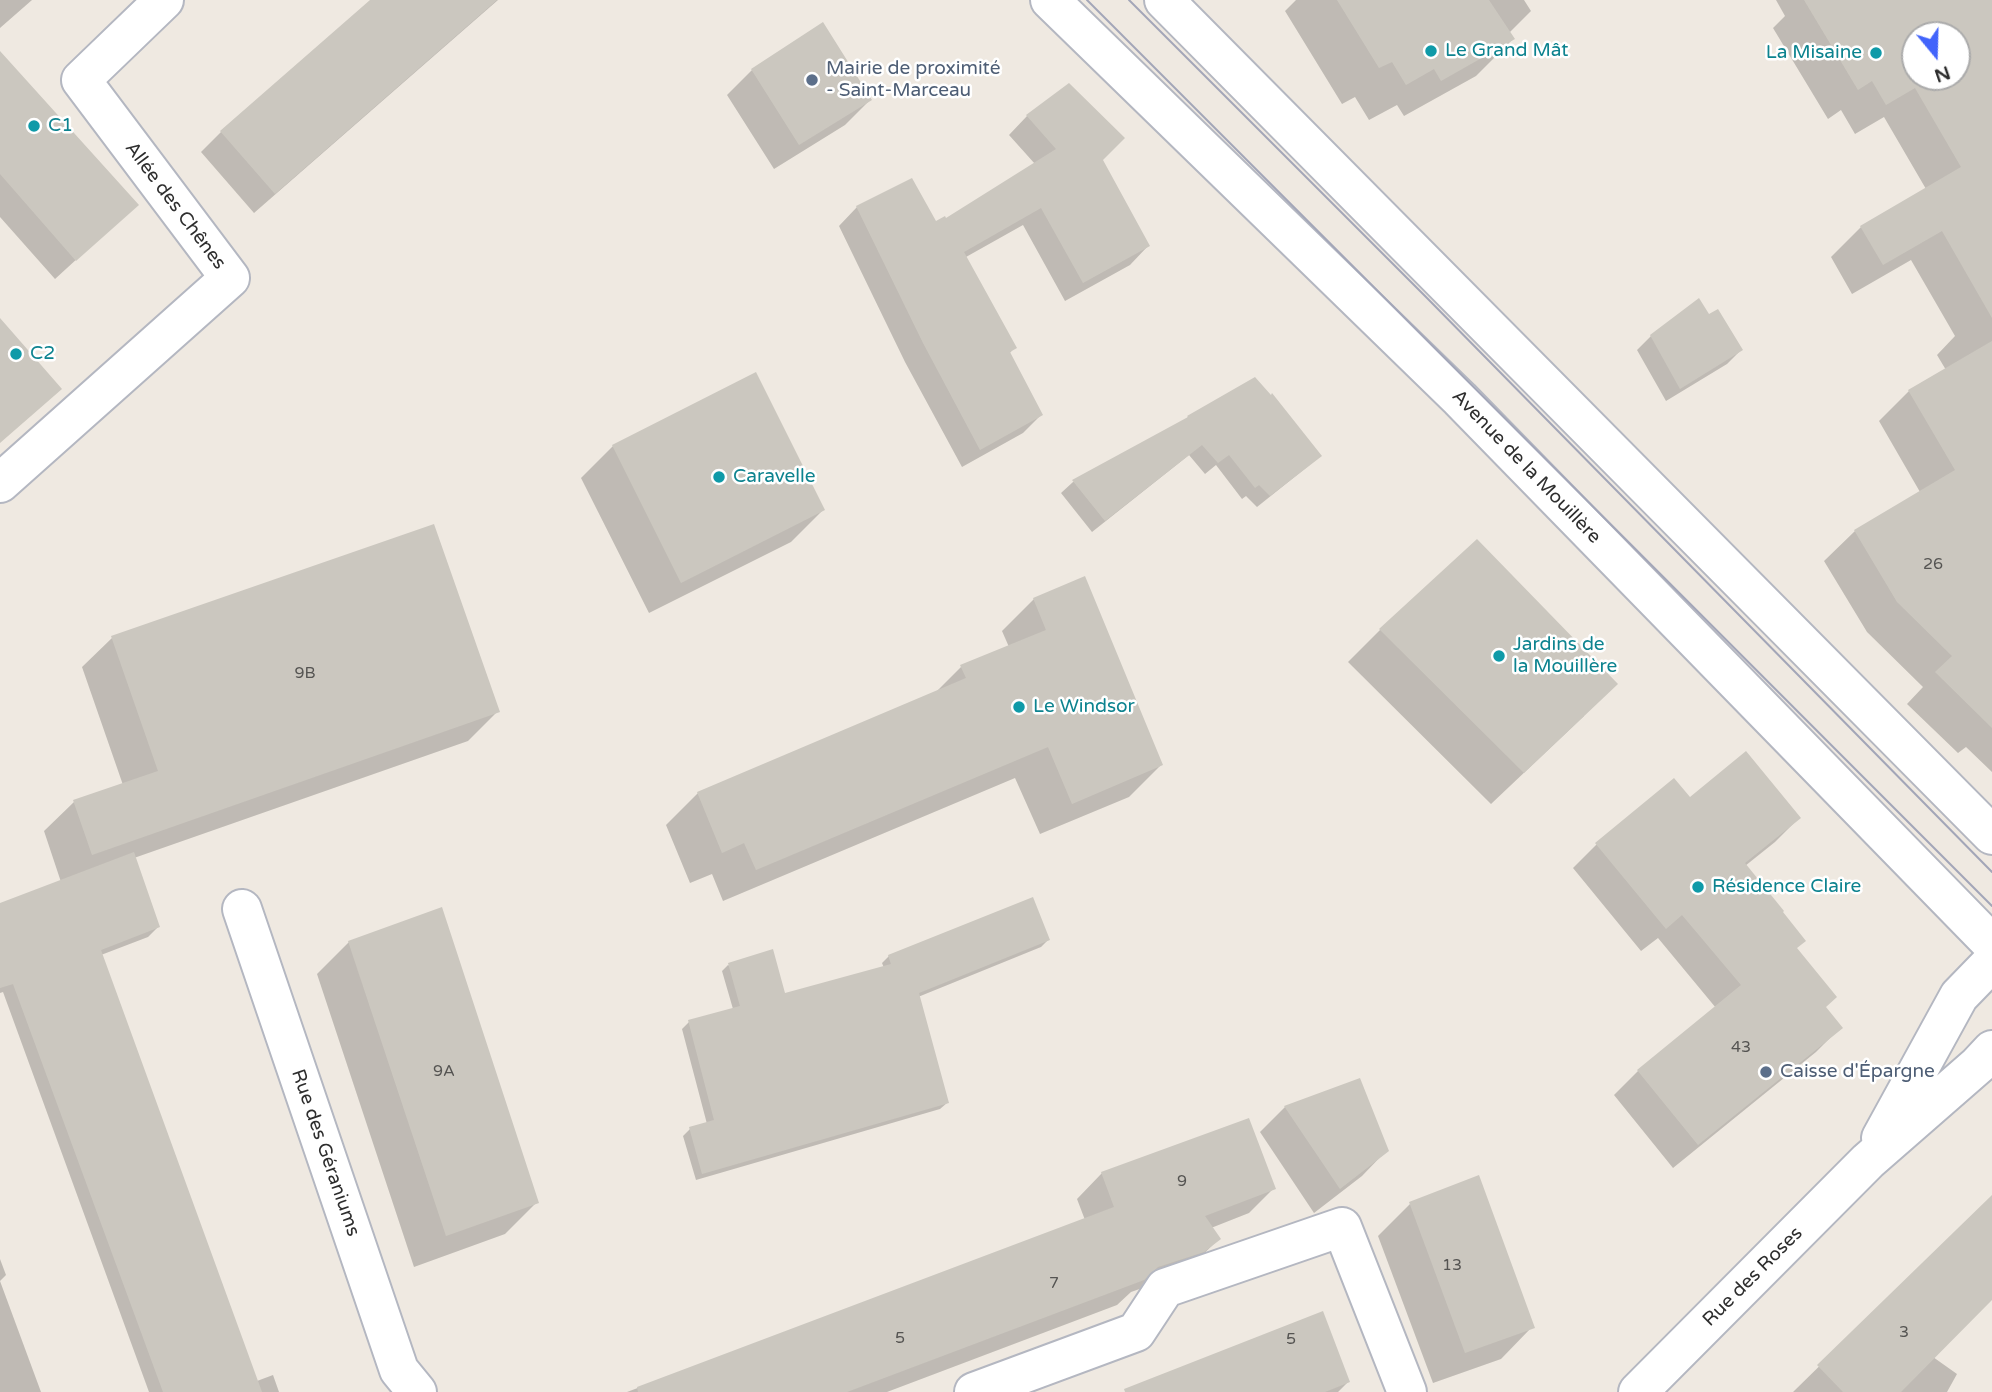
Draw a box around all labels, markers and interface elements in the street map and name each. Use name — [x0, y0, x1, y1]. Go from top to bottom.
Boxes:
north arrow — [1901, 21, 1971, 91]
place label: Le Grand Mât — [1445, 40, 1569, 62]
place label: La Misaine — [1766, 42, 1862, 64]
marker: Le Grand Mât — [1423, 43, 1439, 59]
marker: La Misaine — [1868, 45, 1884, 61]
place label: Mairie de proximité - Saint-Marceau — [826, 58, 1000, 102]
text: N — [1931, 61, 1953, 87]
marker: Mairie de proximité - Saint-Marceau — [804, 72, 820, 88]
place label: C1 — [48, 115, 73, 137]
marker: C1 — [26, 118, 42, 134]
street label: Allée des Chênes — [120, 138, 230, 274]
place label: C2 — [30, 343, 55, 365]
marker: C2 — [8, 346, 24, 362]
street label: Avenue de la Mouillère — [1447, 385, 1605, 549]
place label: Caravelle — [733, 466, 816, 488]
marker: Caravelle — [711, 469, 727, 485]
house number: 26 — [1923, 555, 1943, 575]
place label: Jardins de la Mouillère — [1513, 634, 1617, 678]
marker: Jardins de la Mouillère — [1491, 648, 1507, 664]
house number: 9B — [294, 664, 316, 684]
place label: Le Windsor — [1033, 696, 1135, 718]
marker: Le Windsor — [1011, 699, 1027, 715]
place label: Résidence Claire — [1712, 876, 1861, 898]
marker: Résidence Claire — [1690, 879, 1706, 895]
house number: 43 — [1731, 1038, 1751, 1058]
place label: Caisse d'Épargne — [1780, 1061, 1935, 1083]
house number: 9A — [433, 1062, 455, 1082]
marker: Caisse d'Épargne — [1758, 1064, 1774, 1080]
street label: Rue des Géraniums — [286, 1066, 364, 1240]
house number: 9 — [1177, 1172, 1187, 1192]
street label: Rue des Roses — [1698, 1222, 1808, 1332]
house number: 13 — [1442, 1256, 1462, 1276]
house number: 7 — [1049, 1274, 1059, 1294]
house number: 3 — [1899, 1323, 1909, 1343]
house number: 5 — [895, 1329, 905, 1349]
house number: 5 — [1286, 1330, 1296, 1350]

